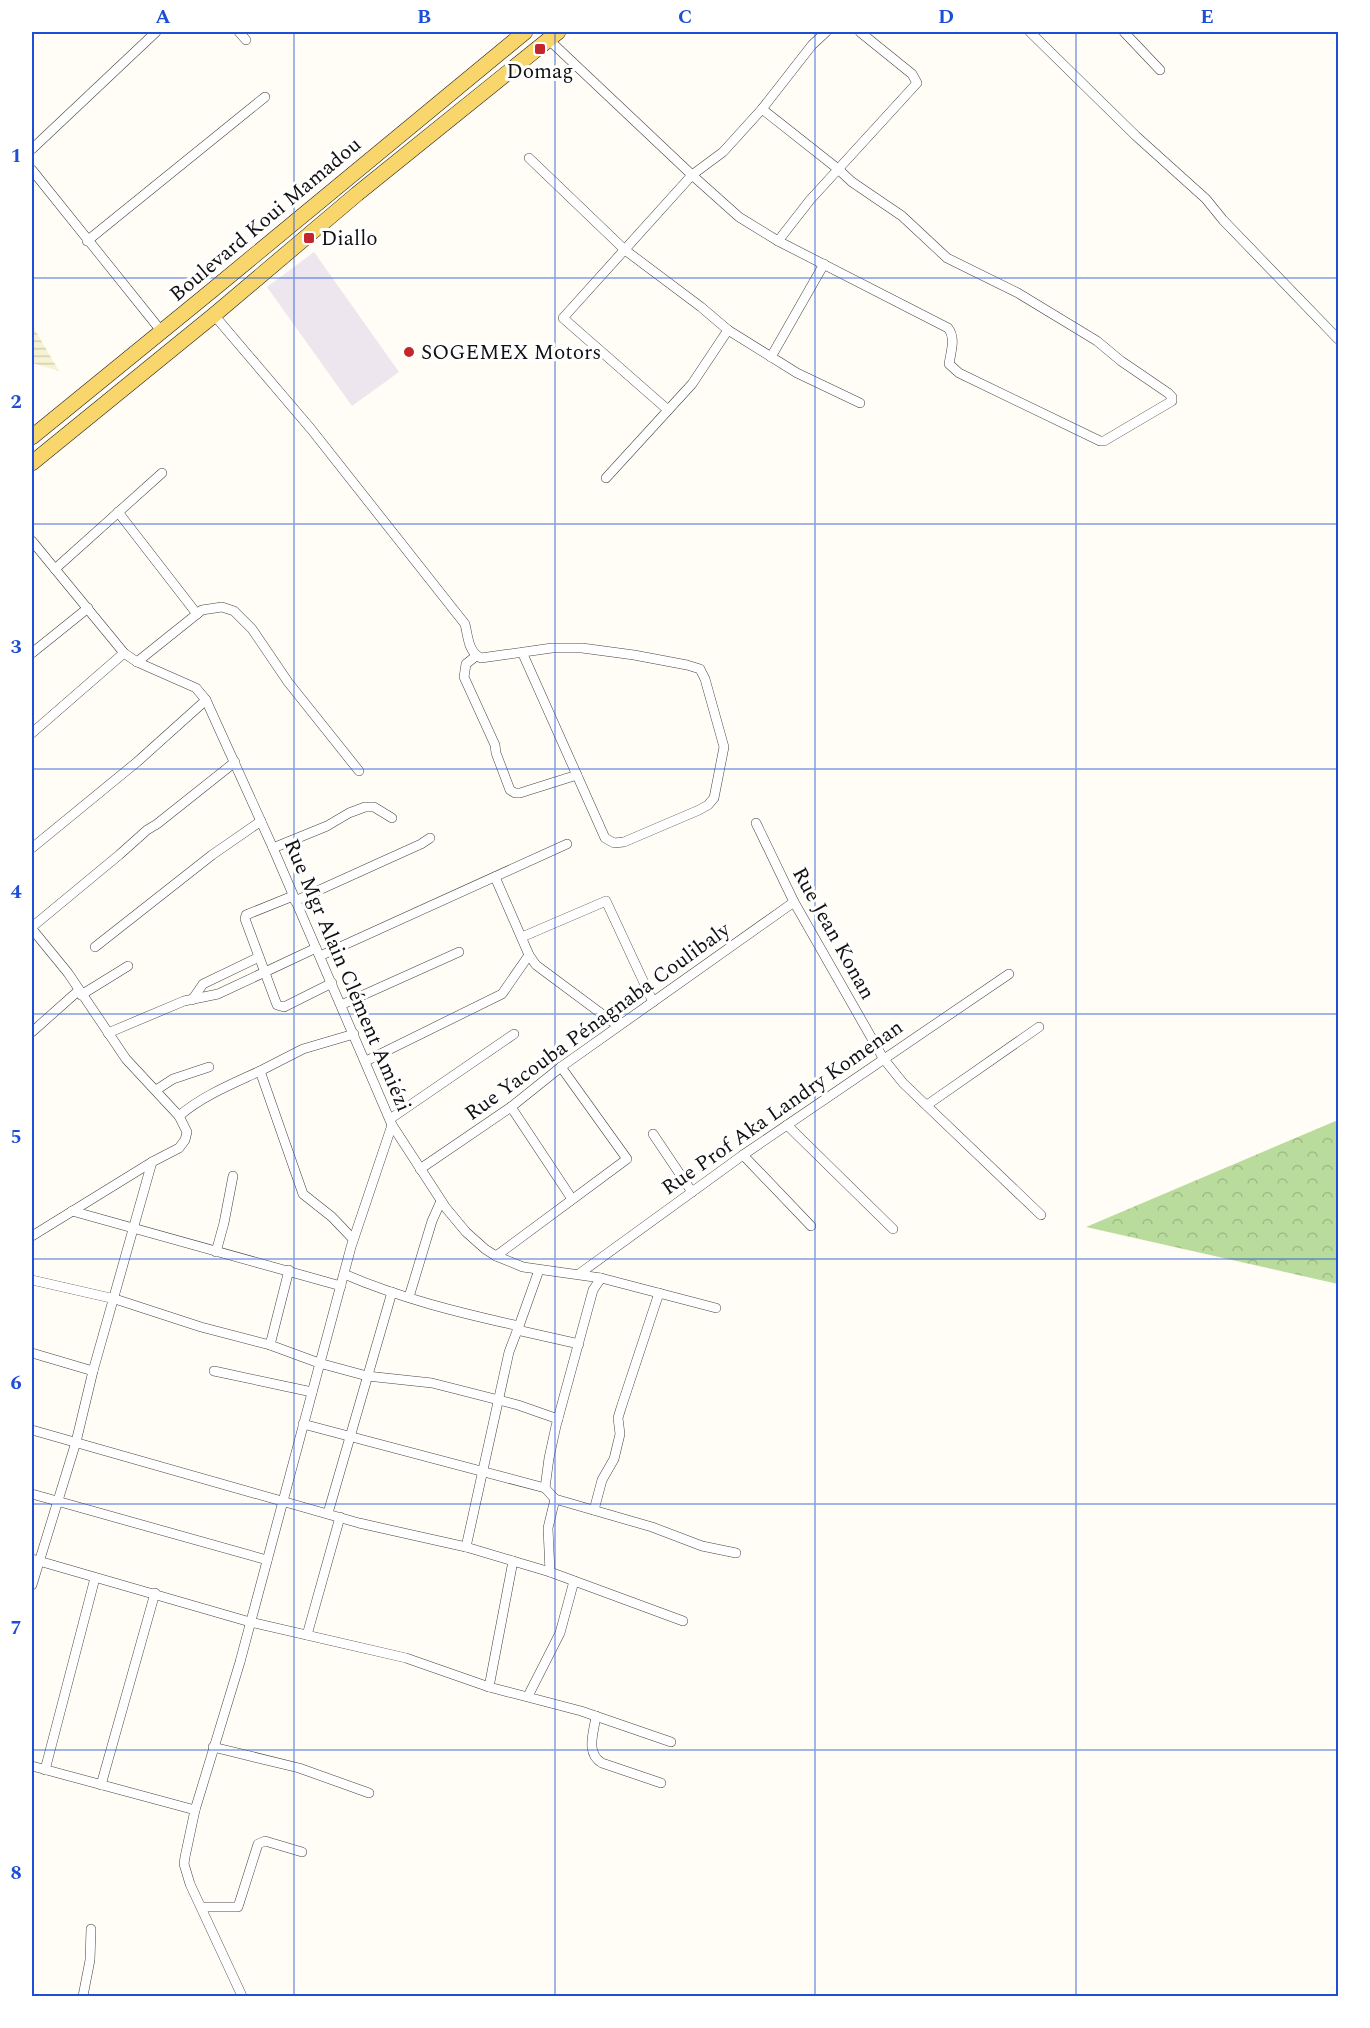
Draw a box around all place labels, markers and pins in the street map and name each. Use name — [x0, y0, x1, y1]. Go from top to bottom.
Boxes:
marker: Domag — [533, 42, 547, 56]
place label: Domag — [506, 56, 574, 88]
place label: Diallo — [321, 223, 378, 255]
marker: Diallo — [302, 231, 316, 245]
place label: SOGEMEX Motors — [421, 337, 601, 369]
marker: SOGEMEX Motors — [402, 345, 416, 359]

